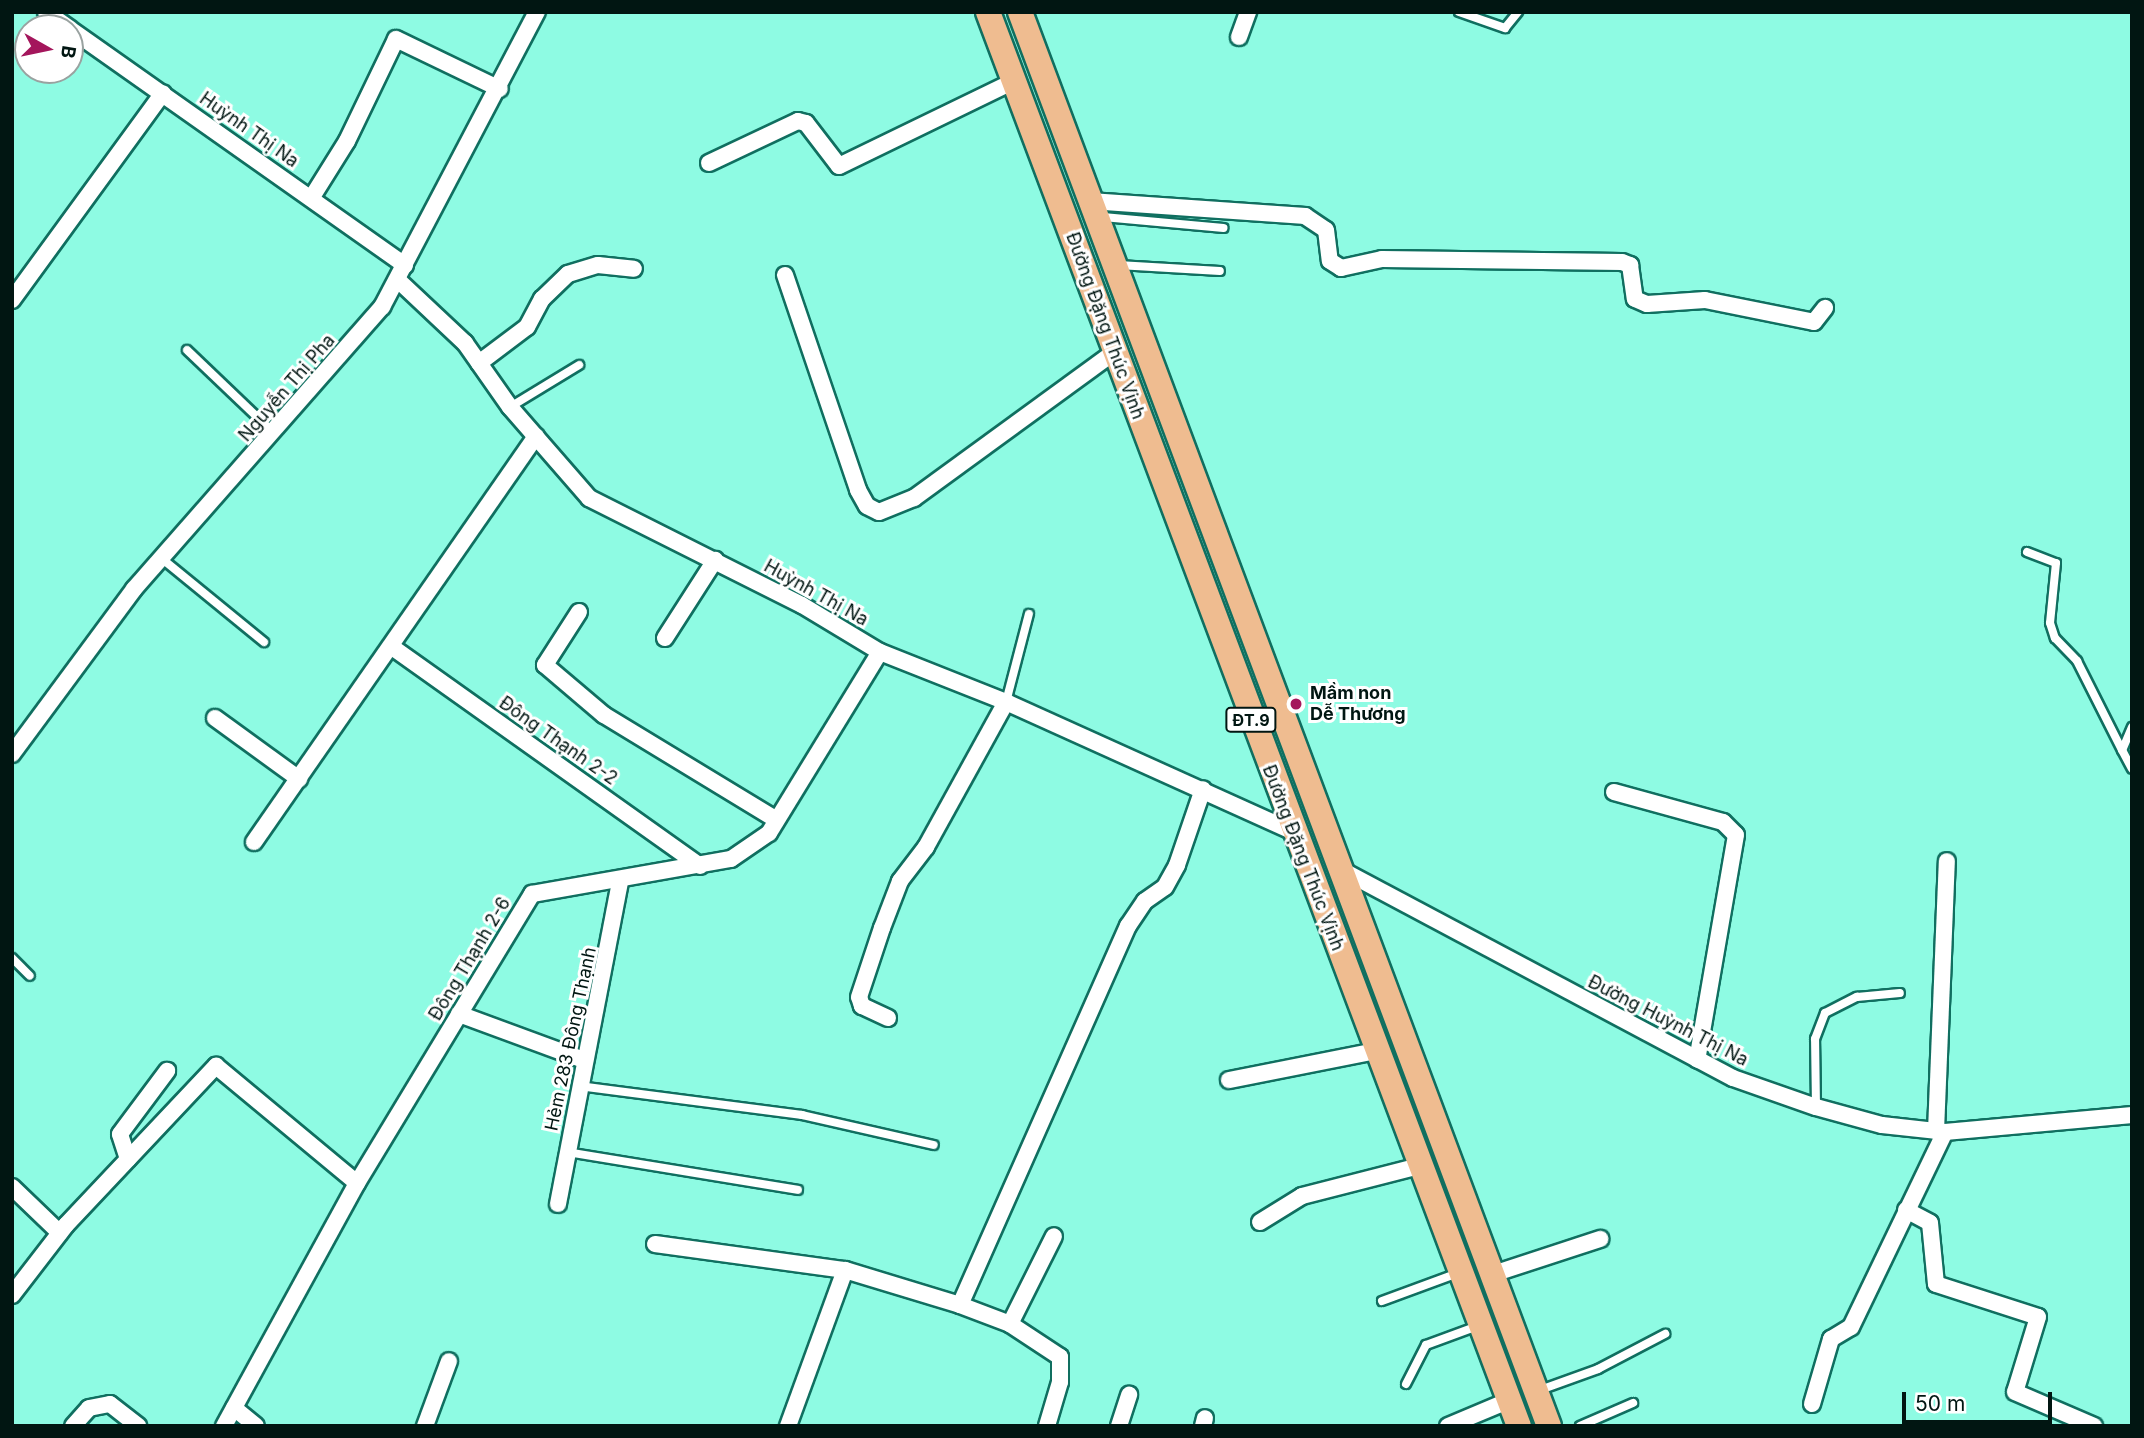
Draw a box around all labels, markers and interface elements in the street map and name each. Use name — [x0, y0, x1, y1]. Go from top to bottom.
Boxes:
north arrow — [14, 14, 84, 84]
text: B — [56, 44, 81, 60]
street label: Huỳnh Thị Na — [195, 88, 303, 172]
street label: Đường Đặng Thúc Vịnh — [1061, 230, 1149, 422]
street label: Nguyễn Thị Pha — [235, 330, 339, 446]
street label: Huỳnh Thị Na — [760, 555, 872, 631]
place label: Mầm non Dễ Thương — [1310, 683, 1406, 726]
street label: Đông Thạnh 2-2 — [495, 692, 621, 790]
marker: Mầm non Dễ Thương — [1288, 696, 1304, 712]
road number: ĐT.9 — [1225, 708, 1277, 733]
street label: Đường Đặng Thúc Vịnh — [1258, 762, 1348, 954]
street label: Đông Thạnh 2-6 — [425, 894, 515, 1024]
street label: Hẻm 283 Đông Thạnh — [541, 945, 601, 1133]
street label: Đường Huỳnh Thị Na — [1584, 971, 1752, 1071]
scale bar — [1906, 1378, 2056, 1422]
text: 50 m — [1915, 1391, 1965, 1416]

